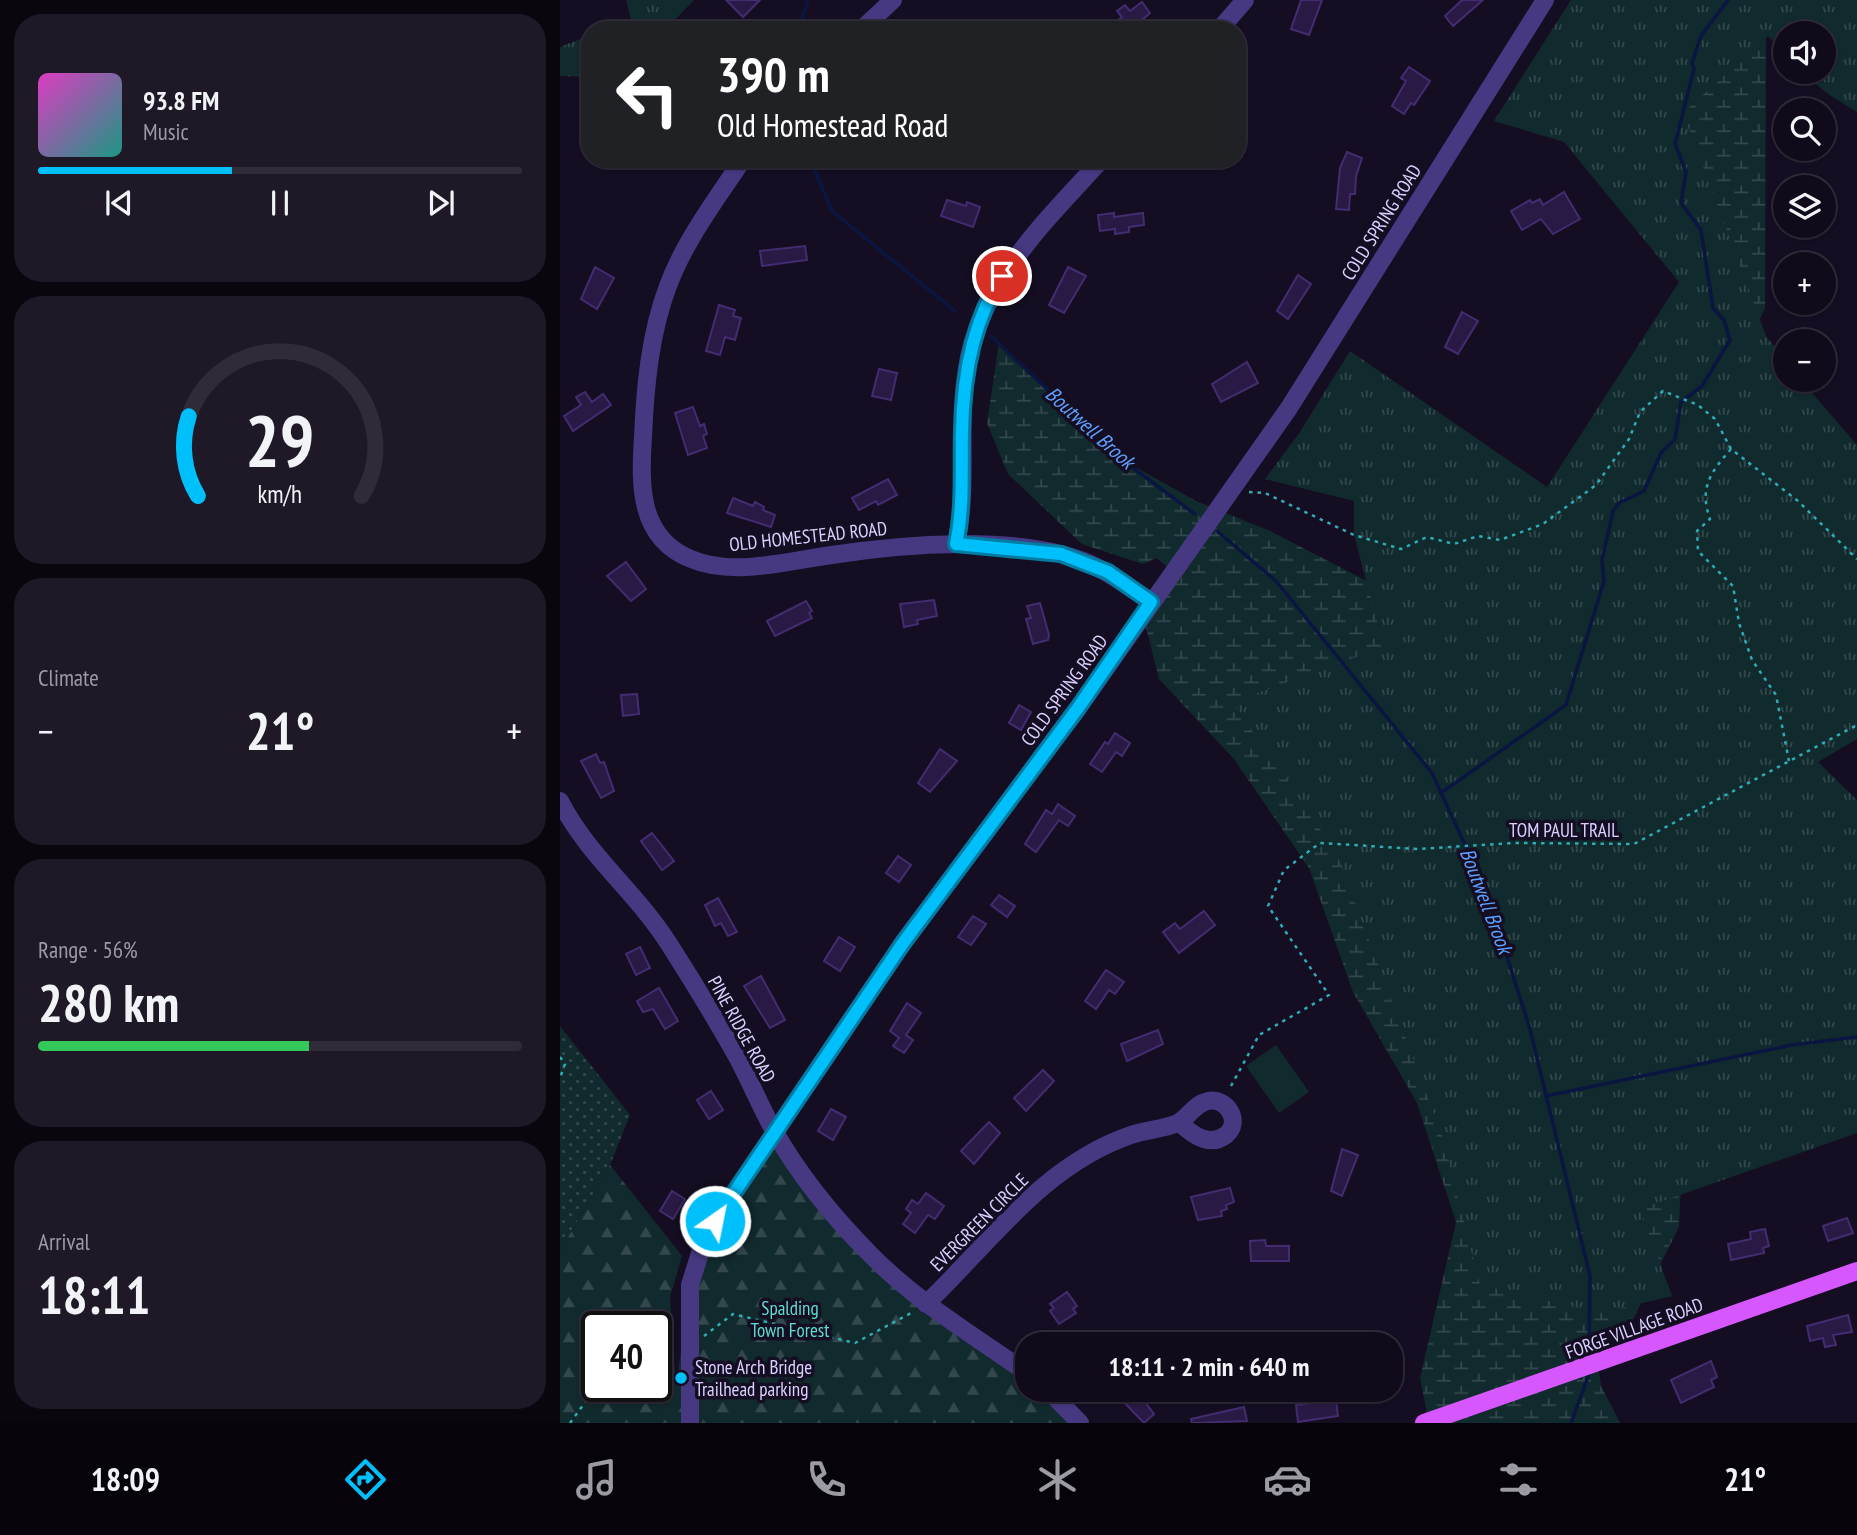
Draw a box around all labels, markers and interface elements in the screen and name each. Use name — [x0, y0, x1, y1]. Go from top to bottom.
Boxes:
map controls — [1773, 21, 1836, 392]
button: sound — [1773, 21, 1836, 84]
text: 390 m — [717, 42, 830, 106]
icon: left — [602, 49, 693, 140]
text: 93.8 FM — [143, 84, 219, 117]
button: search — [1773, 98, 1836, 161]
text: Old Homestead Road — [717, 104, 948, 146]
text: Music — [143, 117, 189, 146]
street label: COLD SPRING ROAD — [1336, 160, 1426, 284]
button: layers — [1773, 175, 1836, 238]
icon: previous — [100, 184, 138, 222]
icon: pause — [261, 184, 299, 222]
icon: next — [422, 184, 460, 222]
pin — [972, 246, 1032, 306]
button: + — [1773, 252, 1836, 315]
icon: arrive — [983, 257, 1021, 295]
button: − — [1773, 329, 1836, 392]
water label: Boutwell Brook — [1040, 380, 1143, 477]
text: 29 — [245, 392, 315, 486]
text: km/h — [258, 477, 302, 509]
street label: OLD HOMESTEAD ROAD — [728, 516, 888, 556]
street label: COLD SPRING ROAD — [1015, 630, 1113, 750]
text: Climate — [38, 663, 99, 692]
text: 21° — [246, 697, 314, 764]
text: − — [38, 706, 54, 755]
text: + — [506, 706, 522, 755]
street label: TOM PAUL TRAIL — [1509, 818, 1619, 842]
water label: Boutwell Brook — [1454, 844, 1520, 960]
text: Range · 56% — [38, 935, 138, 964]
text: 280 km — [38, 969, 179, 1036]
street label: PINE RIDGE ROAD — [703, 972, 781, 1086]
street label: EVERGREEN CIRCLE — [925, 1168, 1033, 1276]
position arrow — [678, 1184, 752, 1258]
text: Arrival — [38, 1227, 90, 1256]
text: 18:11 — [38, 1261, 150, 1328]
street label: FORGE VILLAGE ROAD — [1562, 1292, 1706, 1364]
park label: Spalding Town Forest — [751, 1296, 830, 1342]
speed limit sign: 40 — [581, 1311, 672, 1402]
text: 18:11 · 2 min · 640 m — [1109, 1350, 1309, 1383]
place label: Stone Arch Bridge Trailhead parking — [695, 1355, 812, 1401]
marker: Stone Arch Bridge Trailhead parking — [673, 1370, 689, 1386]
icon: directions — [341, 1455, 390, 1504]
icon: music — [572, 1455, 621, 1504]
icon: phone — [802, 1455, 851, 1504]
icon: climate — [1033, 1455, 1082, 1504]
icon: car — [1263, 1455, 1312, 1504]
icon: filters — [1494, 1455, 1543, 1504]
text: 18:09 — [91, 1458, 160, 1500]
text: 21° — [1724, 1458, 1766, 1500]

